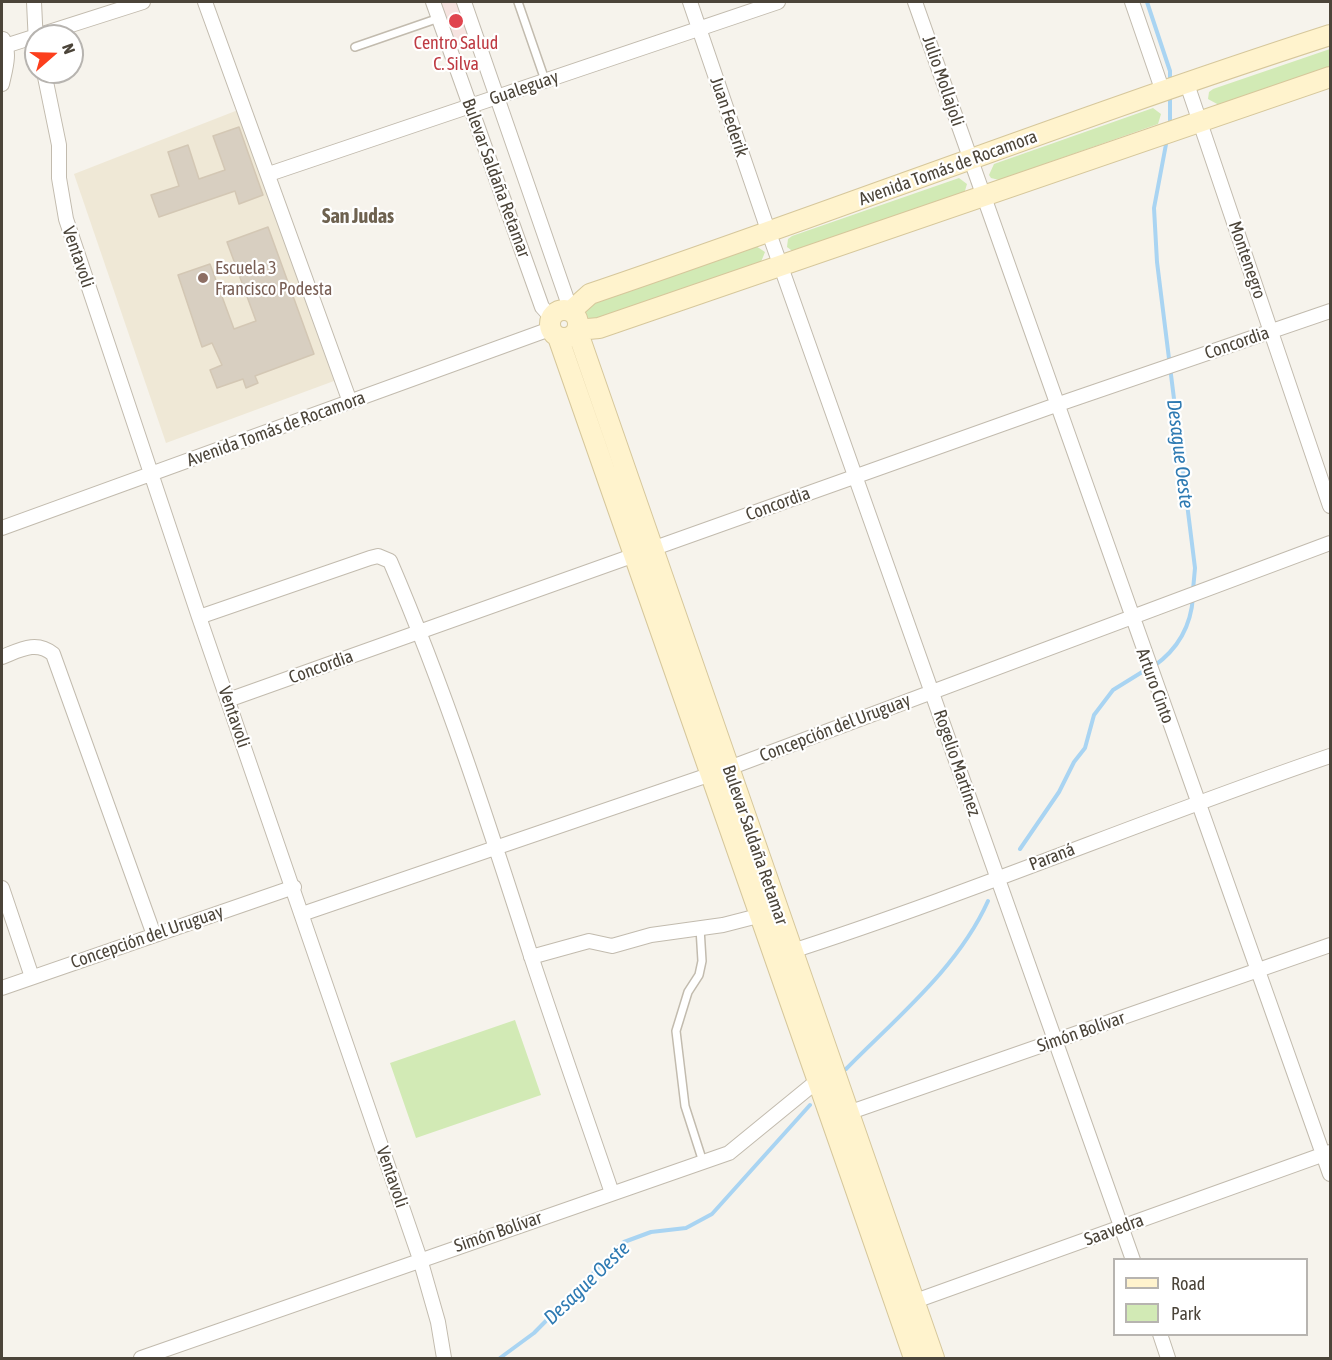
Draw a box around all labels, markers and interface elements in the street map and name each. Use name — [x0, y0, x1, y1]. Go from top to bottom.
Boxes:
marker: Centro Salud C. Silva — [447, 12, 465, 30]
north arrow — [24, 24, 84, 84]
place label: Centro Salud C. Silva — [414, 32, 498, 74]
street label: Julio Mollajoli — [917, 33, 969, 129]
text: N — [59, 41, 79, 56]
street label: Gualeguay — [487, 66, 561, 110]
street label: Juan Federik — [705, 74, 753, 160]
street label: Bulevar Saldaña Retamar — [457, 96, 535, 260]
street label: Avenida Tomás de Rocamora — [856, 126, 1040, 210]
district label: San Judas — [322, 205, 394, 229]
street label: Montenegro — [1224, 218, 1270, 302]
street label: Ventavoli — [57, 224, 99, 290]
place label: Escuela 3 Francisco Podesta — [215, 257, 332, 300]
marker: Escuela 3 Francisco Podesta — [196, 271, 210, 285]
street label: Concordia — [1202, 322, 1272, 364]
street label: Avenida Tomás de Rocamora — [184, 387, 368, 471]
water label: Desague Oeste — [1161, 398, 1199, 510]
street label: Concordia — [743, 482, 813, 526]
street label: Concordia — [286, 645, 356, 689]
street label: Arturo Cinto — [1131, 645, 1179, 727]
street label: Ventavoli — [213, 684, 255, 750]
street label: Concepción del Uruguay — [756, 689, 914, 767]
street label: Rogelio Martínez — [929, 707, 985, 819]
street label: Bulevar Saldaña Retamar — [718, 762, 792, 928]
street label: Paraná — [1026, 838, 1078, 876]
street label: Concepción del Uruguay — [68, 901, 226, 973]
street label: Simón Bolívar — [1034, 1007, 1128, 1057]
street label: Ventavoli — [371, 1144, 413, 1210]
street label: Simón Bolívar — [451, 1207, 545, 1257]
street label: Saavedra — [1081, 1209, 1147, 1251]
water label: Desague Oeste — [539, 1236, 635, 1330]
legend — [1113, 1258, 1308, 1336]
text: Road — [1171, 1273, 1205, 1294]
text: Park — [1171, 1303, 1201, 1324]

